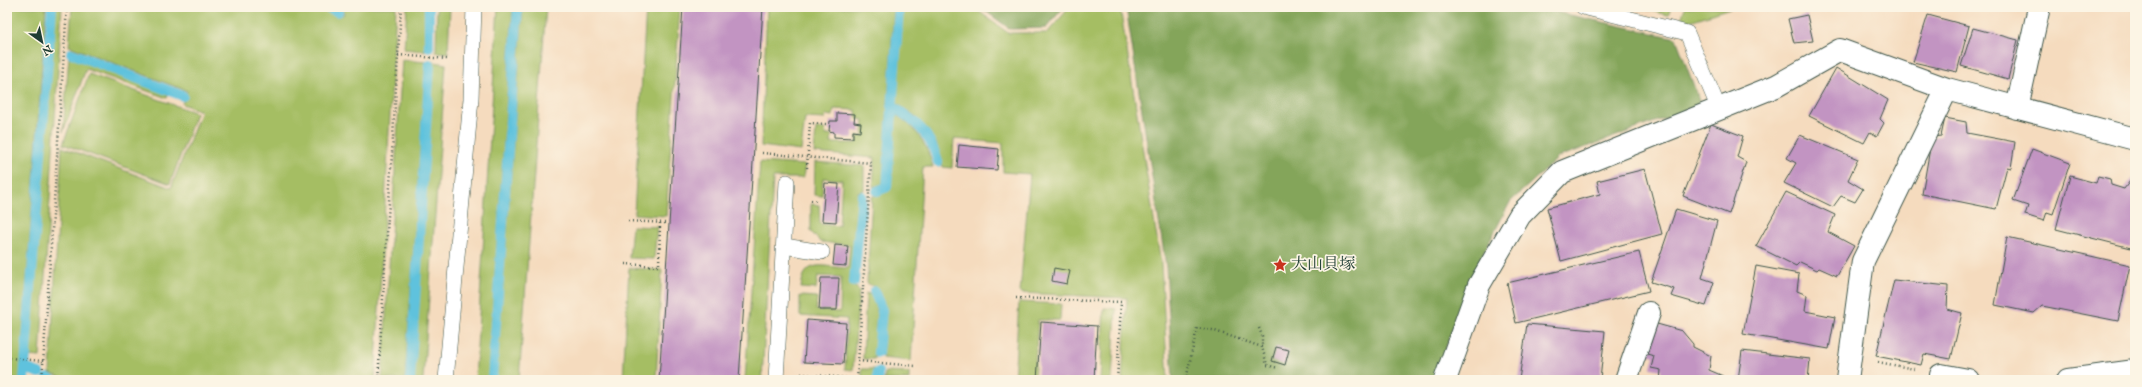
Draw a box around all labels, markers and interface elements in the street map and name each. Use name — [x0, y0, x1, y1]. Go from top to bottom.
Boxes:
north arrow — [22, 22, 62, 62]
text: N — [39, 41, 56, 58]
place label: 大山貝塚 — [1291, 255, 1355, 275]
place icon: 大山貝塚 — [1272, 257, 1288, 273]

